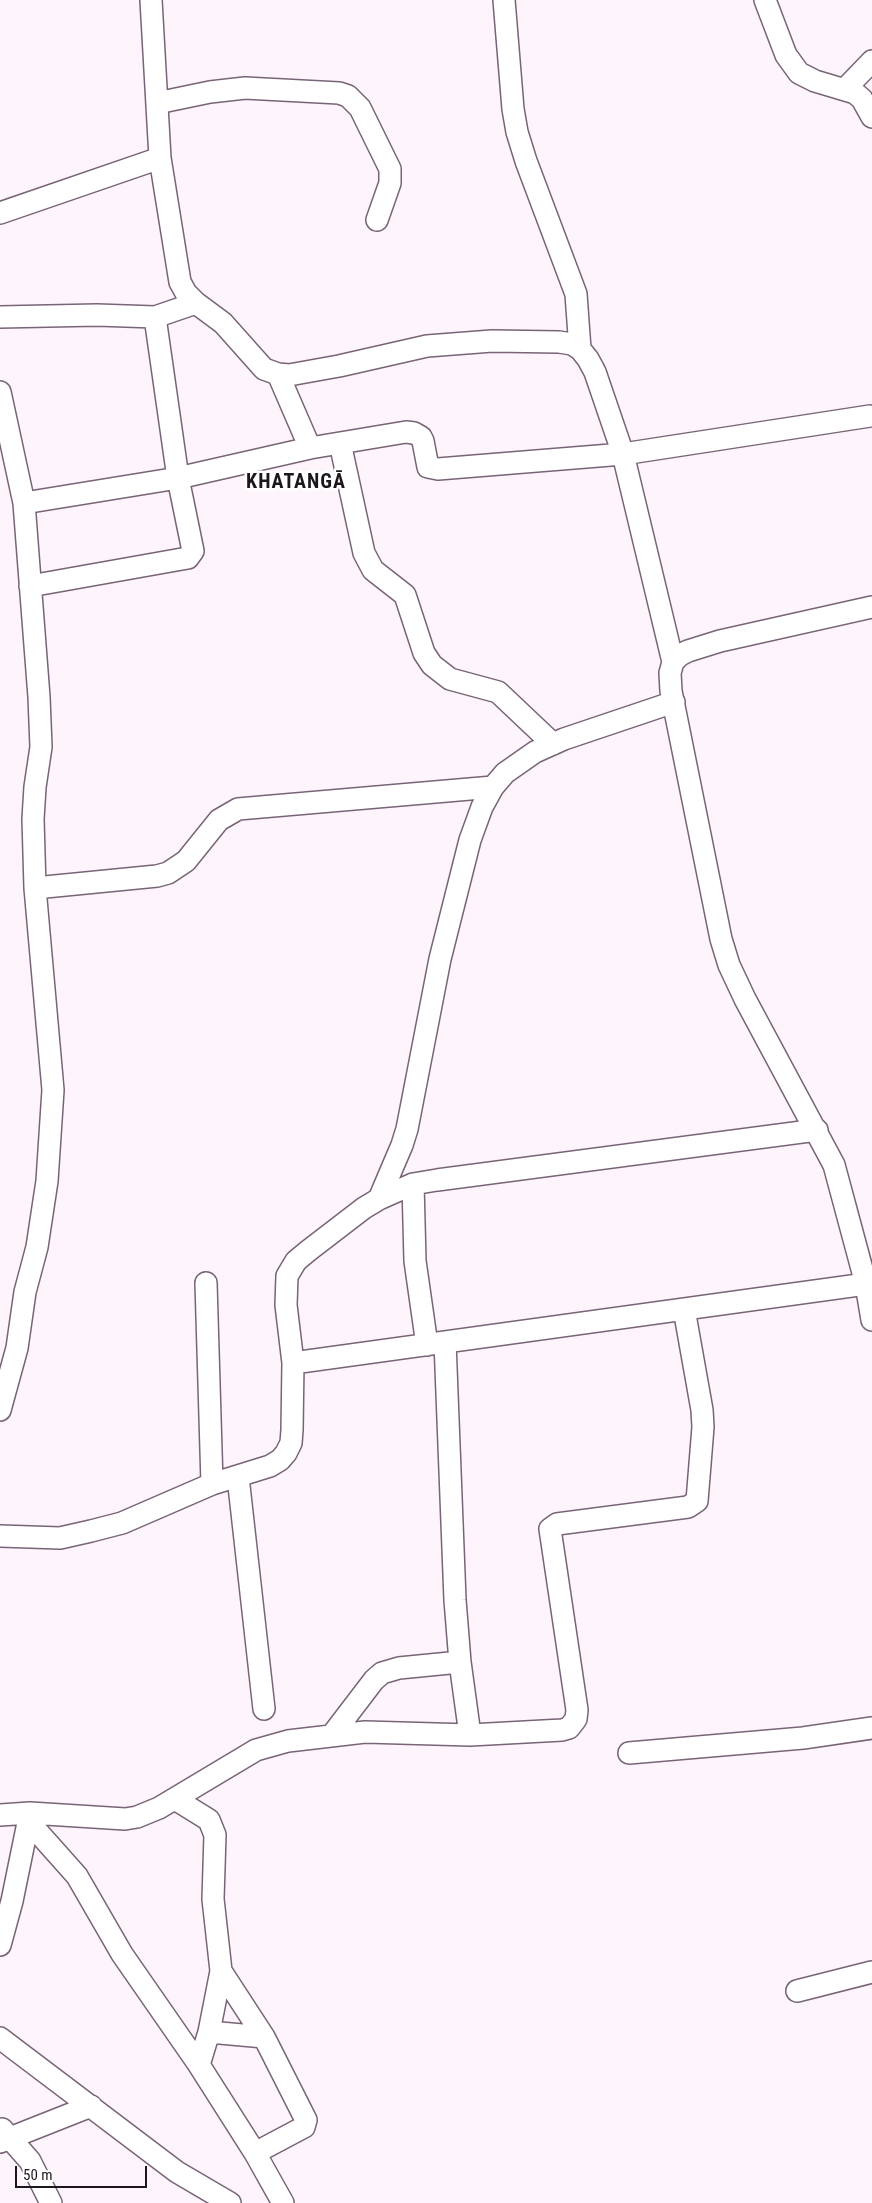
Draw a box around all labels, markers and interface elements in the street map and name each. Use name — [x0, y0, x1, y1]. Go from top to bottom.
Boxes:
district label: KHATANGĀ — [245, 471, 347, 495]
scale bar — [18, 2156, 150, 2188]
text: 50 m — [23, 2166, 53, 2184]

